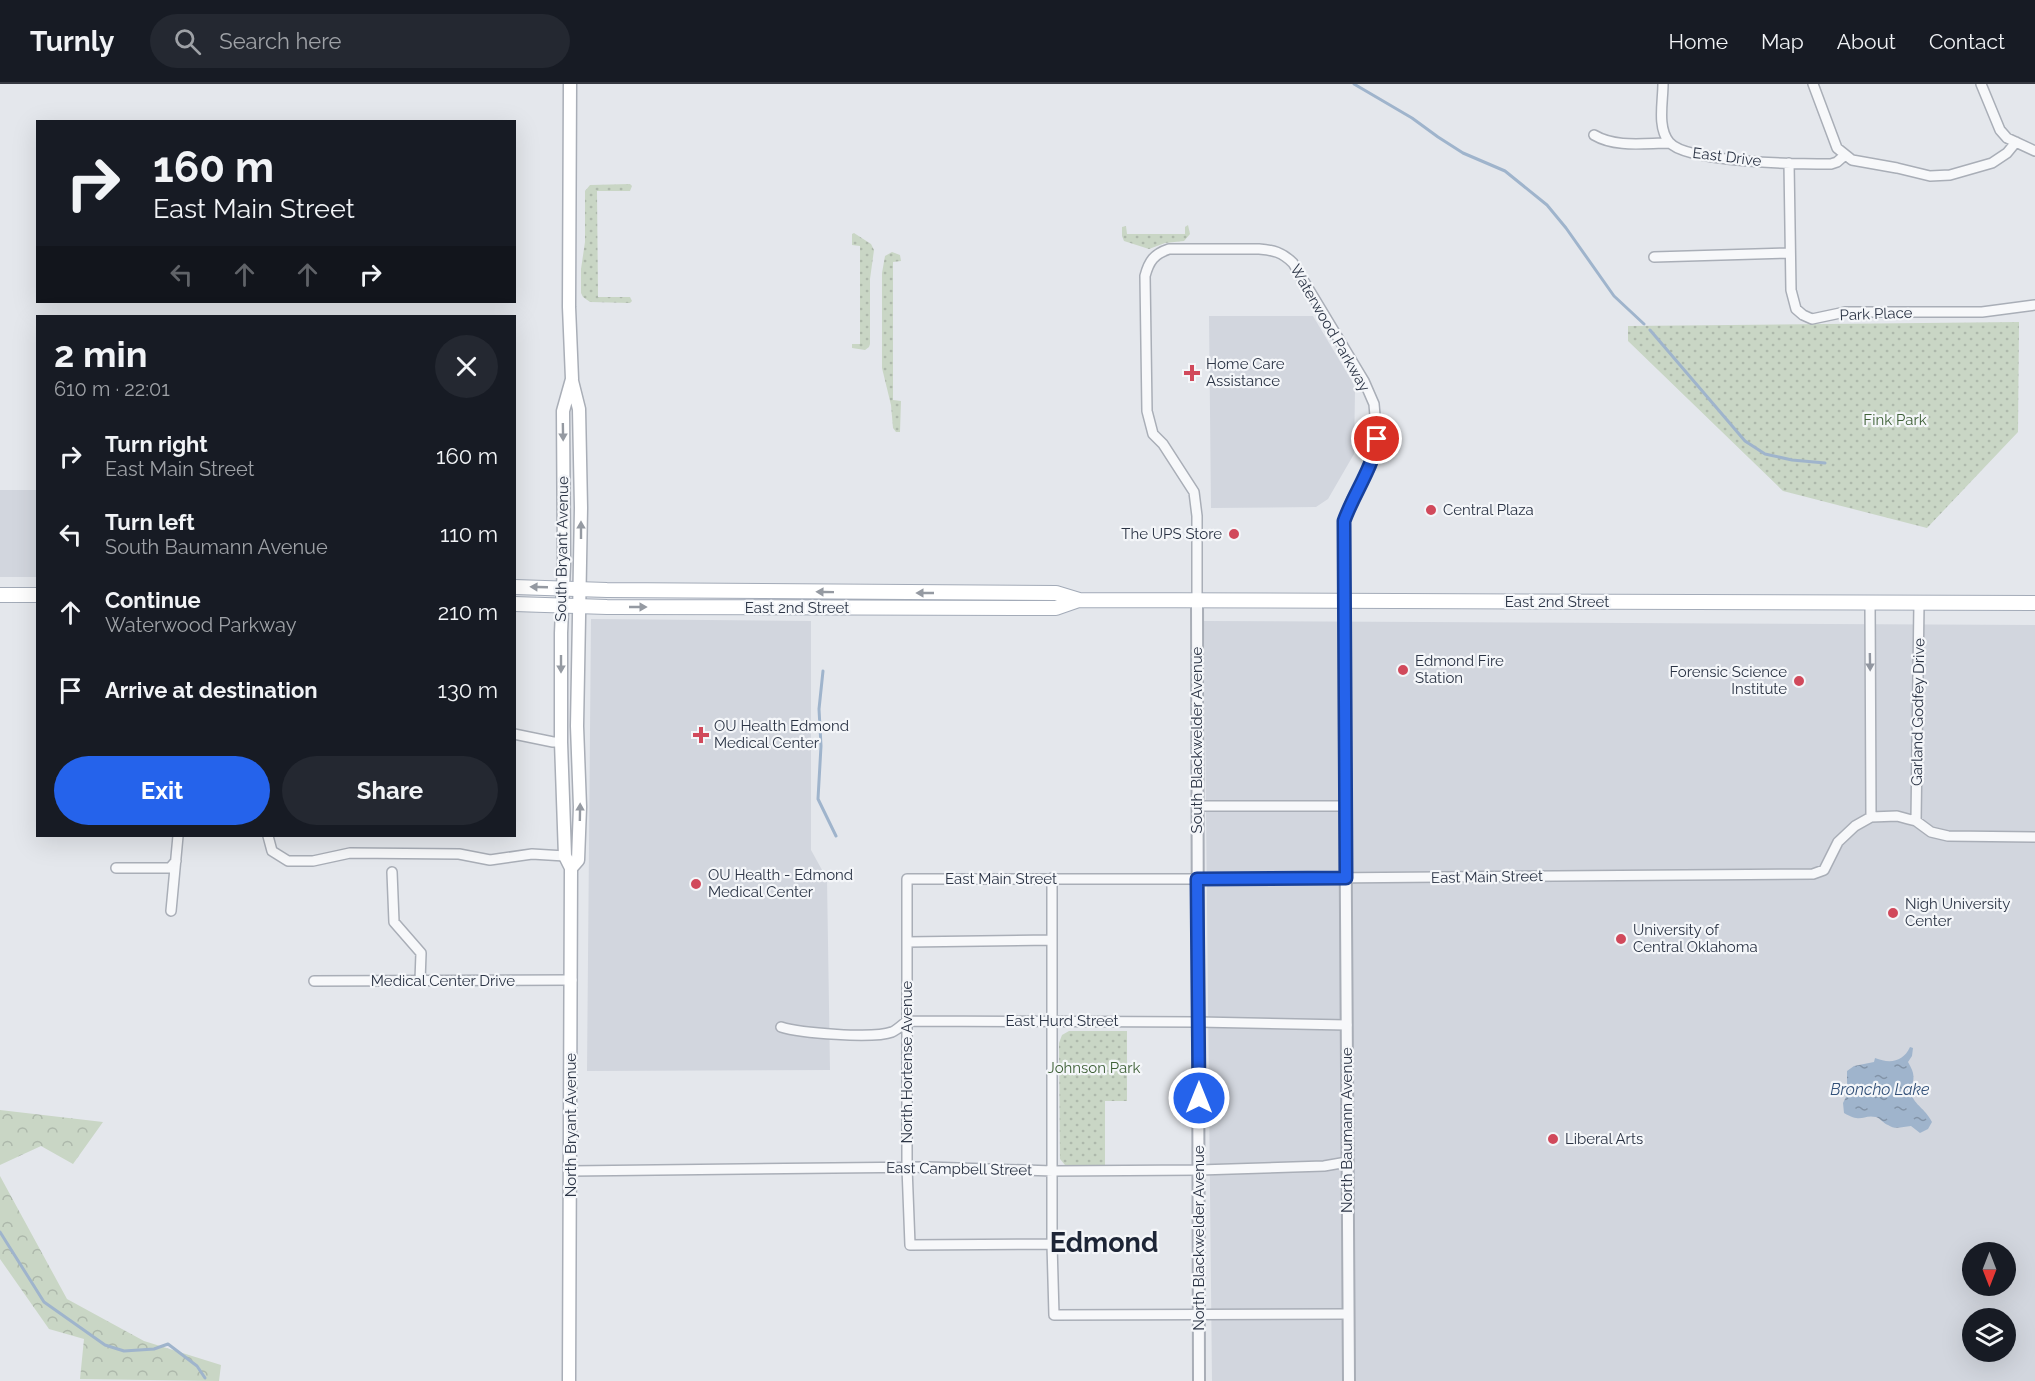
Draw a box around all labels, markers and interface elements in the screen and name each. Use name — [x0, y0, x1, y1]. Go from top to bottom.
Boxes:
search box — [150, 14, 570, 68]
text: Turnly — [30, 25, 114, 58]
icon: search — [171, 25, 204, 58]
text: Search here — [219, 28, 341, 54]
text: Home — [1669, 29, 1728, 54]
text: Map — [1761, 29, 1804, 54]
text: About — [1837, 29, 1896, 54]
text: Contact — [1929, 29, 2005, 54]
text: 160 m — [153, 143, 274, 192]
icon: right — [54, 144, 132, 222]
street label: East Drive — [1692, 144, 1763, 170]
text: East Main Street — [153, 193, 355, 224]
icon: left — [165, 258, 198, 291]
icon: ahead — [228, 258, 261, 291]
icon: ahead — [291, 258, 324, 291]
icon: right — [354, 258, 387, 291]
street label: Waterwood Parkway — [1286, 261, 1374, 395]
street label: Park Place — [1839, 304, 1913, 324]
text: 2 min — [54, 333, 147, 375]
button: close — [435, 335, 498, 398]
place label: Home Care Assistance — [1206, 355, 1285, 390]
marker: Home Care Assistance — [1183, 364, 1201, 382]
text: 610 m · 22:01 — [54, 377, 170, 401]
park label: Fink Park — [1863, 411, 1927, 429]
pin — [1351, 413, 1402, 464]
icon: arrive — [1360, 422, 1393, 455]
one-way arrow — [558, 423, 568, 442]
text: Turn right — [105, 431, 208, 457]
icon: right — [54, 440, 87, 473]
text: 160 m — [436, 443, 498, 469]
text: East Main Street — [105, 457, 254, 481]
street label: South Bryant Avenue — [552, 476, 572, 622]
place label: Central Plaza — [1443, 501, 1534, 519]
marker: Central Plaza — [1424, 503, 1438, 517]
text: Turn left — [105, 509, 195, 535]
icon: left — [54, 518, 87, 551]
text: 110 m — [440, 521, 498, 547]
one-way arrow — [576, 521, 586, 540]
place label: The UPS Store — [1121, 525, 1222, 543]
marker: The UPS Store — [1227, 527, 1241, 541]
text: South Baumann Avenue — [105, 535, 328, 559]
one-way arrow — [529, 582, 548, 592]
text: Continue — [105, 587, 201, 613]
one-way arrow — [816, 587, 835, 596]
one-way arrow — [916, 588, 935, 598]
street label: East 2nd Street — [1505, 593, 1609, 611]
icon: ahead — [54, 596, 87, 629]
text: 210 m — [438, 599, 498, 625]
street label: East 2nd Street — [745, 599, 849, 617]
one-way arrow — [628, 602, 647, 612]
text: Waterwood Parkway — [105, 613, 296, 637]
street label: Garland Godfey Drive — [1908, 638, 1928, 786]
street label: South Blackwelder Avenue — [1188, 646, 1206, 833]
place label: Edmond Fire Station — [1415, 652, 1504, 687]
one-way arrow — [1865, 652, 1875, 671]
one-way arrow — [556, 654, 566, 673]
marker: Edmond Fire Station — [1396, 663, 1410, 677]
place label: Forensic Science Institute — [1669, 663, 1787, 698]
icon: arrive — [54, 674, 87, 707]
marker: Forensic Science Institute — [1792, 674, 1806, 688]
text: Arrive at destination — [105, 677, 318, 703]
text: 130 m — [438, 677, 498, 703]
place label: OU Health Edmond Medical Center — [714, 717, 849, 752]
marker: OU Health Edmond Medical Center — [692, 726, 710, 744]
button: Exit — [54, 756, 270, 825]
button: Share — [282, 756, 498, 825]
one-way arrow — [575, 803, 584, 822]
place label: OU Health - Edmond Medical Center — [708, 866, 853, 901]
street label: East Main Street — [1431, 867, 1543, 887]
street label: East Main Street — [945, 870, 1057, 888]
marker: OU Health - Edmond Medical Center — [689, 877, 703, 891]
place label: Nigh University Center — [1905, 895, 2010, 930]
marker: Nigh University Center — [1886, 906, 1900, 920]
place label: University of Central Oklahoma — [1633, 921, 1758, 956]
marker: University of Central Oklahoma — [1614, 932, 1628, 946]
street label: Medical Center Drive — [371, 972, 515, 990]
street label: North Hortense Avenue — [898, 980, 916, 1143]
street label: East Hurd Street — [1005, 1012, 1119, 1030]
street label: North Baumann Avenue — [1338, 1047, 1356, 1213]
street label: North Bryant Avenue — [562, 1053, 580, 1197]
park label: Johnson Park — [1048, 1059, 1140, 1077]
position arrow — [1167, 1066, 1231, 1130]
water label: Broncho Lake — [1830, 1080, 1930, 1099]
place label: Liberal Arts — [1565, 1130, 1643, 1148]
marker: Liberal Arts — [1546, 1132, 1560, 1146]
street label: North Blackwelder Avenue — [1190, 1145, 1208, 1331]
street label: East Campbell Street — [886, 1159, 1032, 1179]
district label: Edmond — [1050, 1227, 1158, 1258]
north arrow — [1962, 1242, 2016, 1296]
map controls — [1962, 1242, 2016, 1362]
button: layers — [1962, 1308, 2016, 1362]

